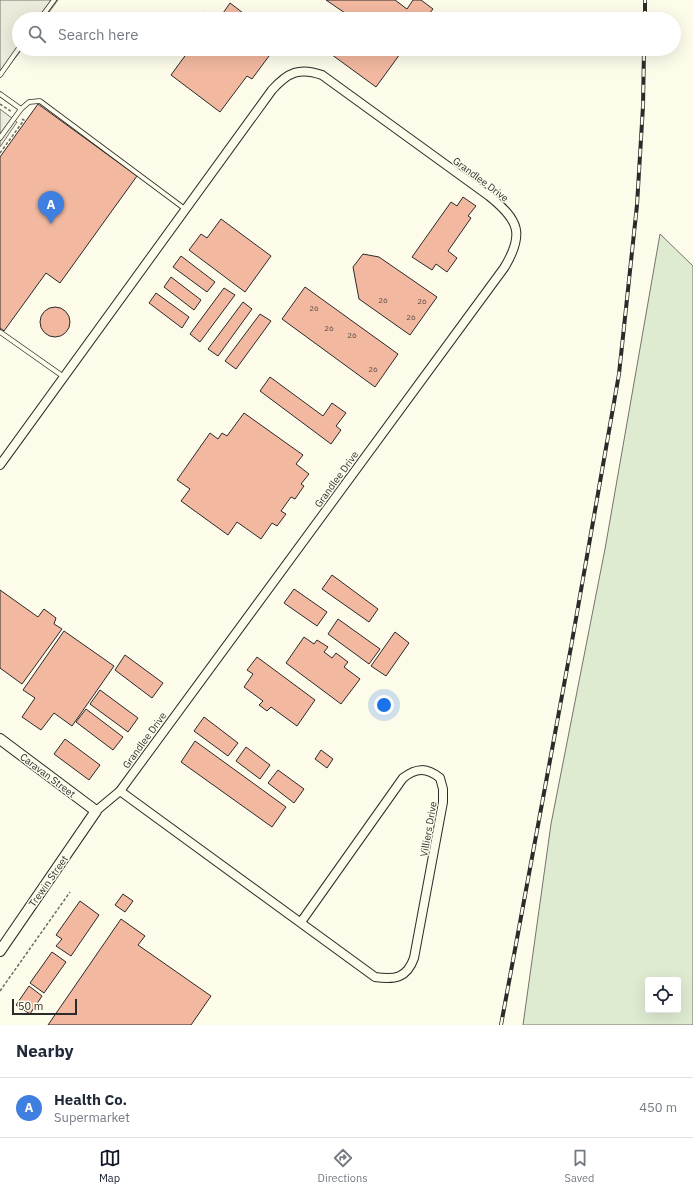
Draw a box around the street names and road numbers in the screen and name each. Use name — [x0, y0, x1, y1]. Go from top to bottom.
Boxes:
street label: Grandlee Drive — [450, 154, 512, 205]
street label: Grandlee Drive — [312, 448, 362, 510]
street label: Grandlee Drive — [120, 709, 170, 771]
street label: Caravan Street — [17, 750, 78, 801]
street label: Villiers Drive — [417, 800, 440, 858]
street label: Trewin Street — [26, 853, 71, 910]

